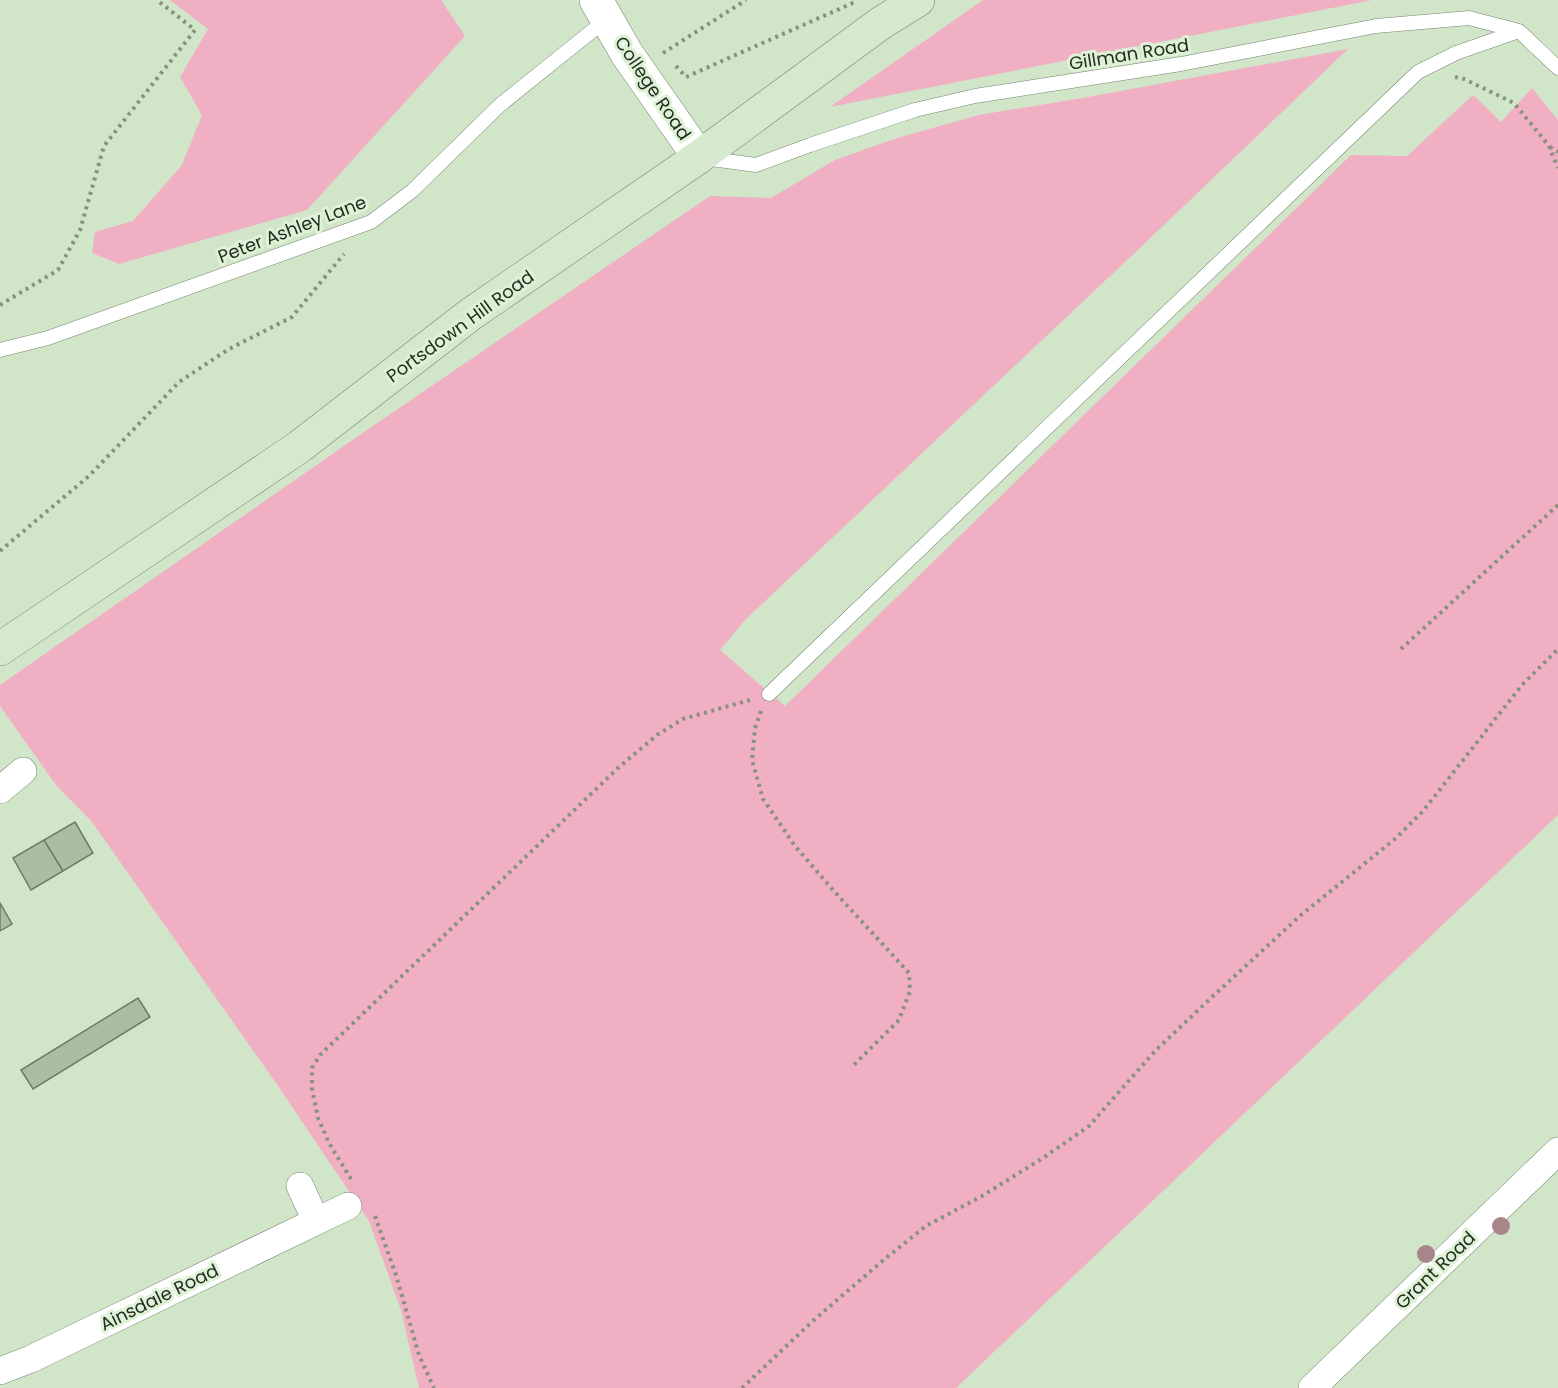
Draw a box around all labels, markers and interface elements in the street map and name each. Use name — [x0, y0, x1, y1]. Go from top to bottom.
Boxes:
street label: College Road — [609, 31, 697, 145]
street label: Gillman Road — [1067, 32, 1191, 76]
street label: Peter Ashley Lane — [214, 189, 370, 269]
street label: Portsdown Hill Road — [381, 264, 539, 388]
street label: Grant Road — [1389, 1225, 1481, 1315]
street label: Ainsdale Road — [96, 1257, 222, 1337]

